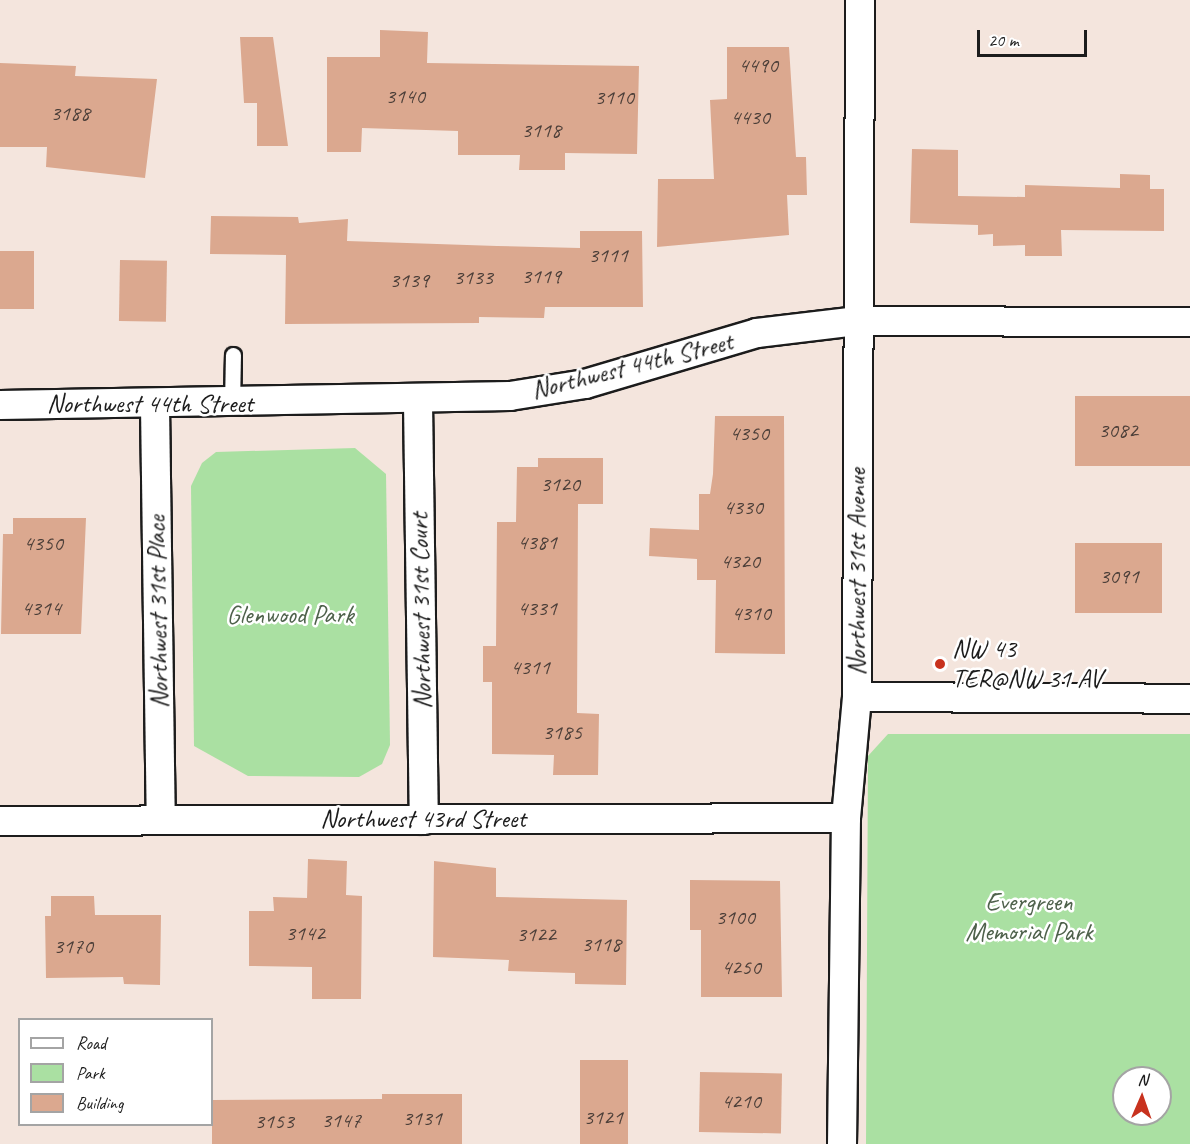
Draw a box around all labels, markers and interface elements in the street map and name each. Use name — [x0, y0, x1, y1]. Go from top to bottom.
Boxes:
scale bar — [980, 18, 1090, 56]
text: 20 m — [988, 29, 1019, 51]
house number: 4490 — [738, 53, 778, 79]
house number: 3140 — [385, 84, 425, 110]
house number: 3110 — [594, 85, 634, 111]
house number: 3188 — [50, 101, 90, 127]
house number: 4430 — [730, 105, 770, 131]
house number: 3118 — [521, 118, 561, 144]
house number: 3111 — [588, 243, 628, 269]
house number: 3119 — [521, 264, 561, 290]
house number: 3133 — [453, 265, 493, 291]
house number: 3139 — [389, 268, 429, 294]
street label: Northwest 44th Street — [528, 326, 736, 406]
street label: Northwest 44th Street — [47, 388, 253, 420]
house number: 3082 — [1098, 418, 1138, 444]
house number: 4350 — [729, 421, 769, 447]
street label: Northwest 31st Avenue — [841, 468, 873, 676]
house number: 3120 — [540, 472, 580, 498]
house number: 4330 — [723, 495, 763, 521]
street label: Northwest 31st Court — [404, 513, 438, 709]
street label: Northwest 31st Place — [141, 515, 175, 709]
house number: 4381 — [517, 530, 557, 556]
house number: 4350 — [23, 531, 63, 557]
house number: 4320 — [720, 549, 760, 575]
house number: 3091 — [1099, 564, 1139, 590]
house number: 4314 — [21, 596, 61, 622]
house number: 4331 — [517, 596, 557, 622]
park label: Glenwood Park — [226, 599, 354, 631]
house number: 4310 — [731, 601, 771, 627]
place label: NW 43 TER@NW 31 AV — [952, 633, 1102, 694]
house number: 4311 — [510, 655, 550, 681]
marker: NW 43 TER@NW 31 AV — [933, 657, 947, 671]
house number: 3185 — [542, 720, 582, 746]
street label: Northwest 43rd Street — [320, 803, 526, 835]
park label: Evergreen Memorial Park — [965, 886, 1093, 948]
house number: 3100 — [715, 905, 755, 931]
house number: 3142 — [285, 921, 325, 947]
house number: 3122 — [516, 922, 556, 948]
house number: 3118 — [581, 932, 621, 958]
house number: 3170 — [53, 934, 93, 960]
house number: 4250 — [721, 955, 761, 981]
legend — [18, 1018, 213, 1126]
text: Road — [76, 1032, 106, 1054]
text: Park — [76, 1062, 105, 1084]
north arrow — [1112, 1066, 1172, 1126]
text: N — [1137, 1070, 1148, 1090]
house number: 4210 — [721, 1089, 761, 1115]
text: Building — [76, 1092, 123, 1114]
house number: 3121 — [583, 1105, 623, 1131]
house number: 3131 — [402, 1106, 442, 1132]
house number: 3147 — [321, 1108, 361, 1134]
house number: 3153 — [254, 1109, 294, 1135]

